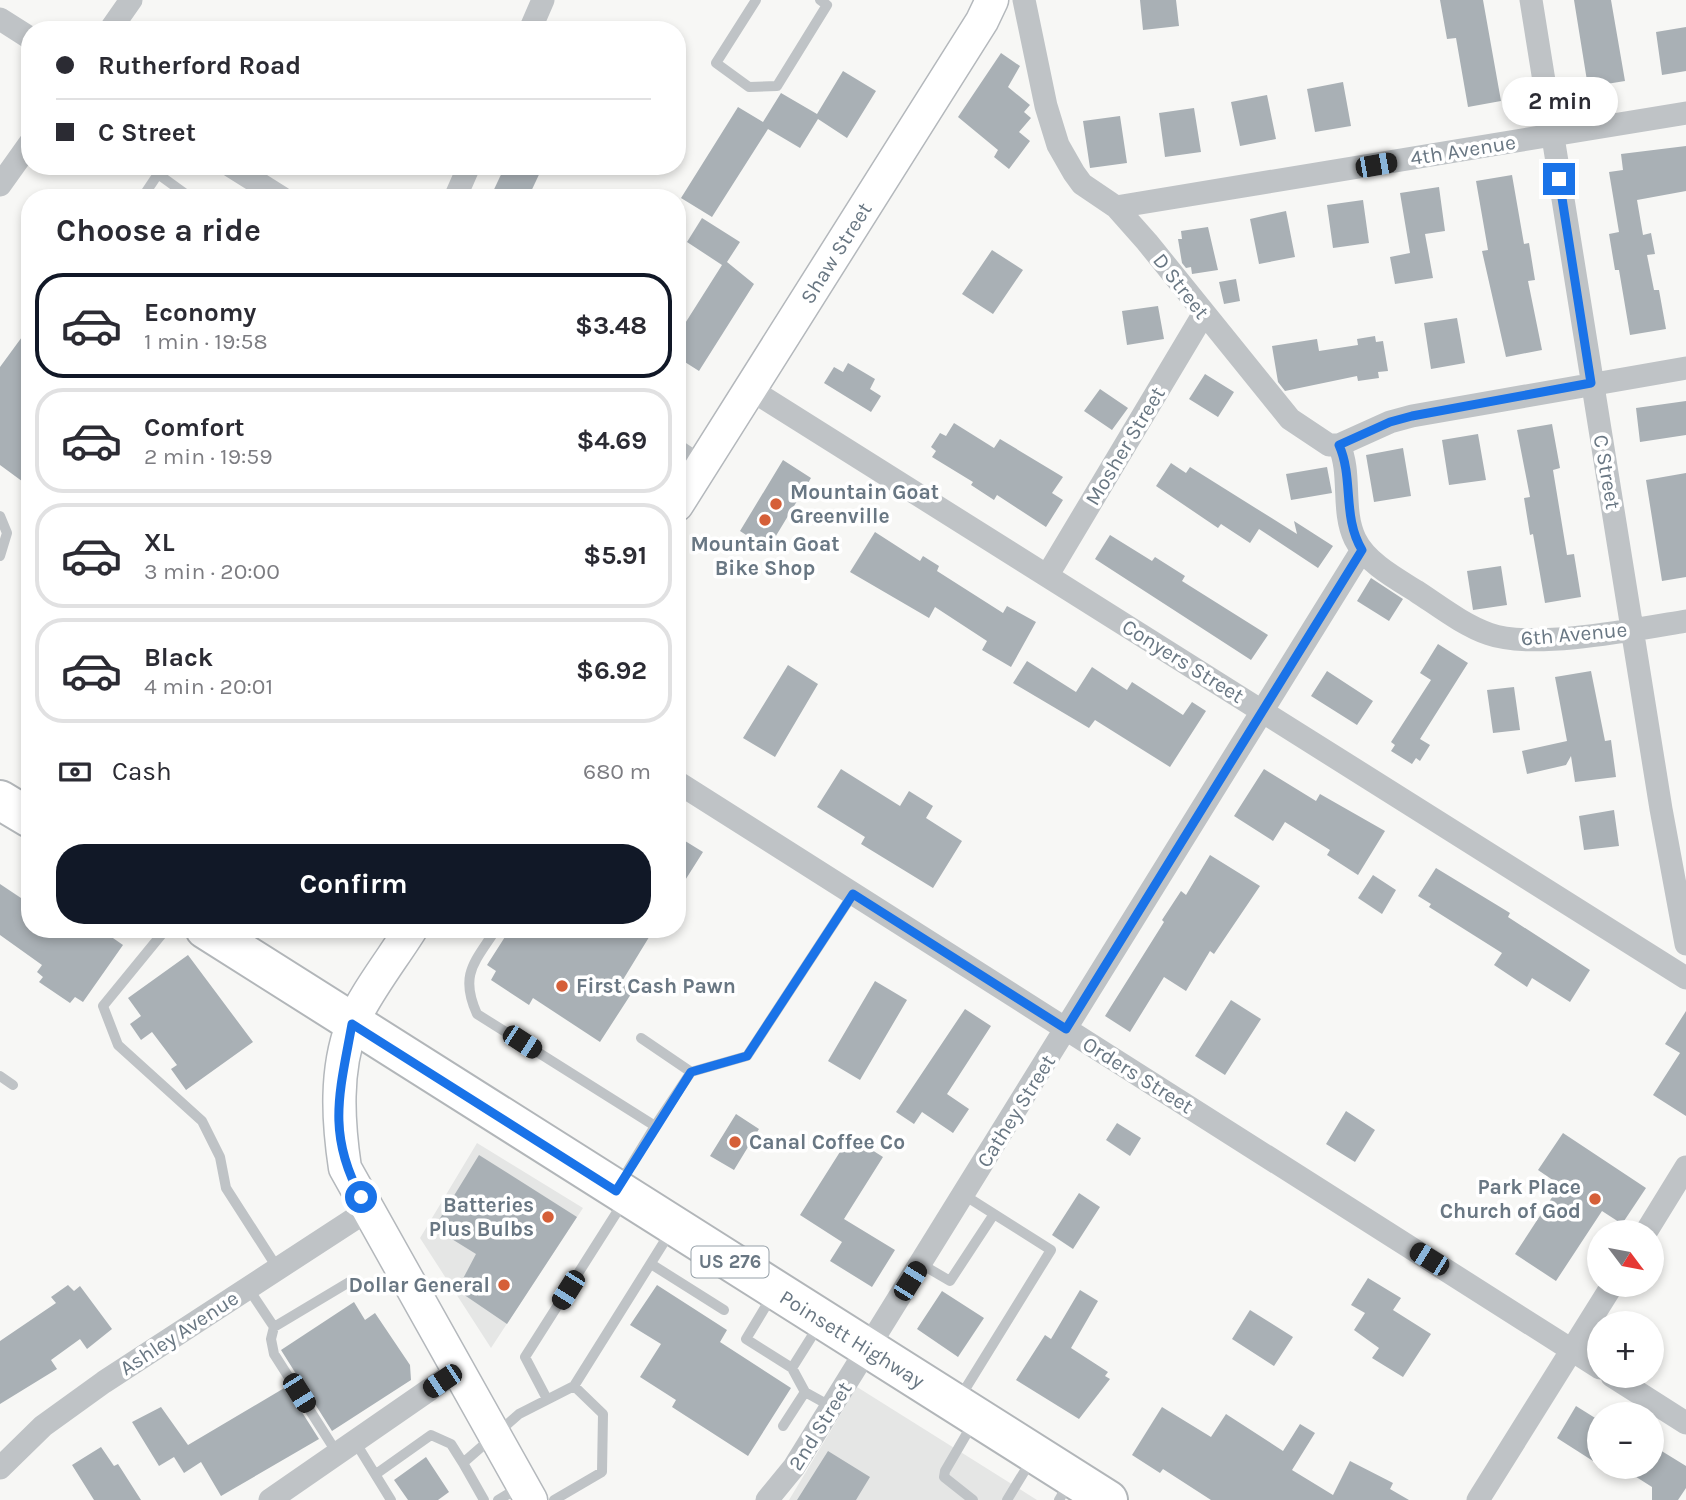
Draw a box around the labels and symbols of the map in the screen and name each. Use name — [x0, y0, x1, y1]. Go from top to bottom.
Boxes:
callout: 2 min — [1501, 78, 1617, 127]
street label: 4th Avenue — [1409, 130, 1517, 170]
car — [1354, 151, 1399, 179]
route end — [1543, 163, 1575, 195]
street label: Shaw Street — [795, 198, 877, 308]
street label: D Street — [1148, 248, 1214, 324]
street label: Mosher Street — [1080, 382, 1170, 510]
street label: C Street — [1589, 433, 1625, 511]
place label: Mountain Goat Greenville — [790, 480, 939, 528]
marker: Mountain Goat Greenville — [768, 496, 784, 512]
marker: Mountain Goat Bike Shop — [757, 512, 773, 528]
place label: Mountain Goat Bike Shop — [690, 532, 840, 580]
street label: Conyers Street — [1118, 614, 1248, 708]
street label: 6th Avenue — [1520, 617, 1628, 651]
place label: First Cash Pawn — [576, 974, 736, 998]
marker: First Cash Pawn — [554, 978, 570, 994]
car — [499, 1022, 546, 1062]
street label: Orders Street — [1078, 1032, 1198, 1119]
street label: Cathey Street — [972, 1050, 1060, 1172]
place label: Canal Coffee Co — [749, 1130, 905, 1154]
marker: Canal Coffee Co — [727, 1134, 743, 1150]
place label: Park Place Church of God — [1440, 1175, 1581, 1223]
route start — [345, 1181, 377, 1213]
marker: Park Place Church of God — [1587, 1191, 1603, 1207]
place label: Batteries Plus Bulbs — [429, 1193, 534, 1241]
marker: Batteries Plus Bulbs — [540, 1209, 556, 1225]
north arrow — [1587, 1220, 1664, 1297]
car — [1406, 1239, 1453, 1279]
road number: US 276 — [692, 1246, 768, 1278]
car — [890, 1258, 931, 1304]
car — [548, 1267, 589, 1313]
place label: Dollar General — [349, 1273, 490, 1297]
marker: Dollar General — [496, 1277, 512, 1293]
street label: Poinsett Highway — [775, 1285, 929, 1393]
street label: Ashley Avenue — [115, 1286, 243, 1380]
car — [419, 1361, 466, 1401]
car — [279, 1370, 320, 1416]
street label: 2nd Street — [783, 1377, 857, 1475]

